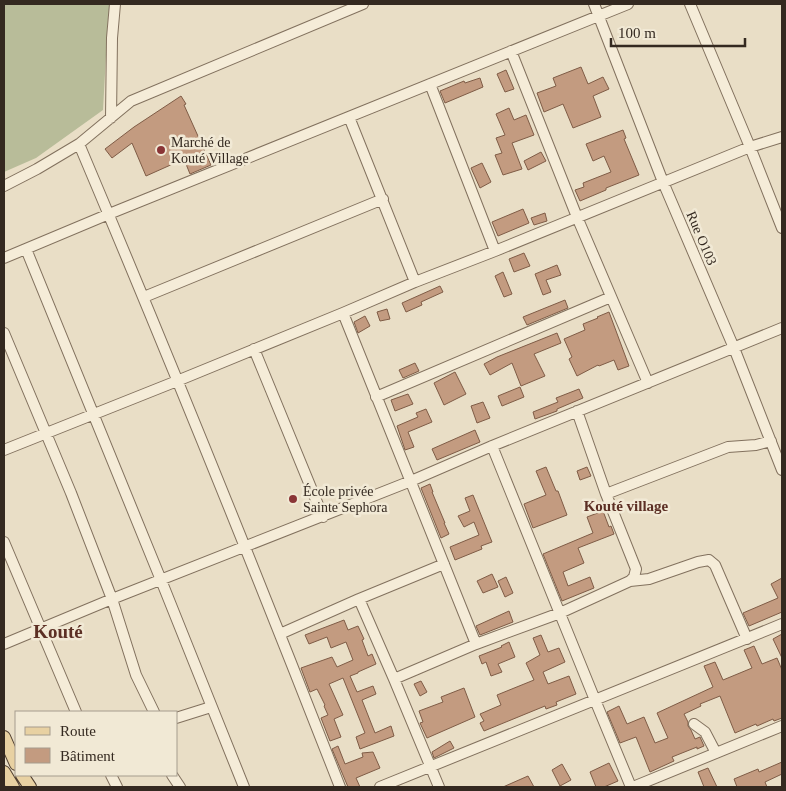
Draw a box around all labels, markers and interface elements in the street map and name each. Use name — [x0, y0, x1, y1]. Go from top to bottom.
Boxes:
scale bar — [611, 15, 745, 47]
text: 100 m — [618, 25, 656, 41]
place label: Marché de Kouté Village — [171, 135, 249, 166]
marker: Marché de Kouté Village — [155, 144, 167, 156]
street label: Rue O103 — [683, 209, 720, 267]
place label: École privée Sainte Sephora — [303, 483, 388, 515]
marker: École privée Sainte Sephora — [287, 493, 299, 505]
district label: Kouté village — [584, 498, 669, 514]
district label: Kouté — [33, 621, 83, 642]
legend — [15, 711, 178, 776]
text: Route — [60, 723, 96, 739]
text: Bâtiment — [60, 748, 116, 764]

